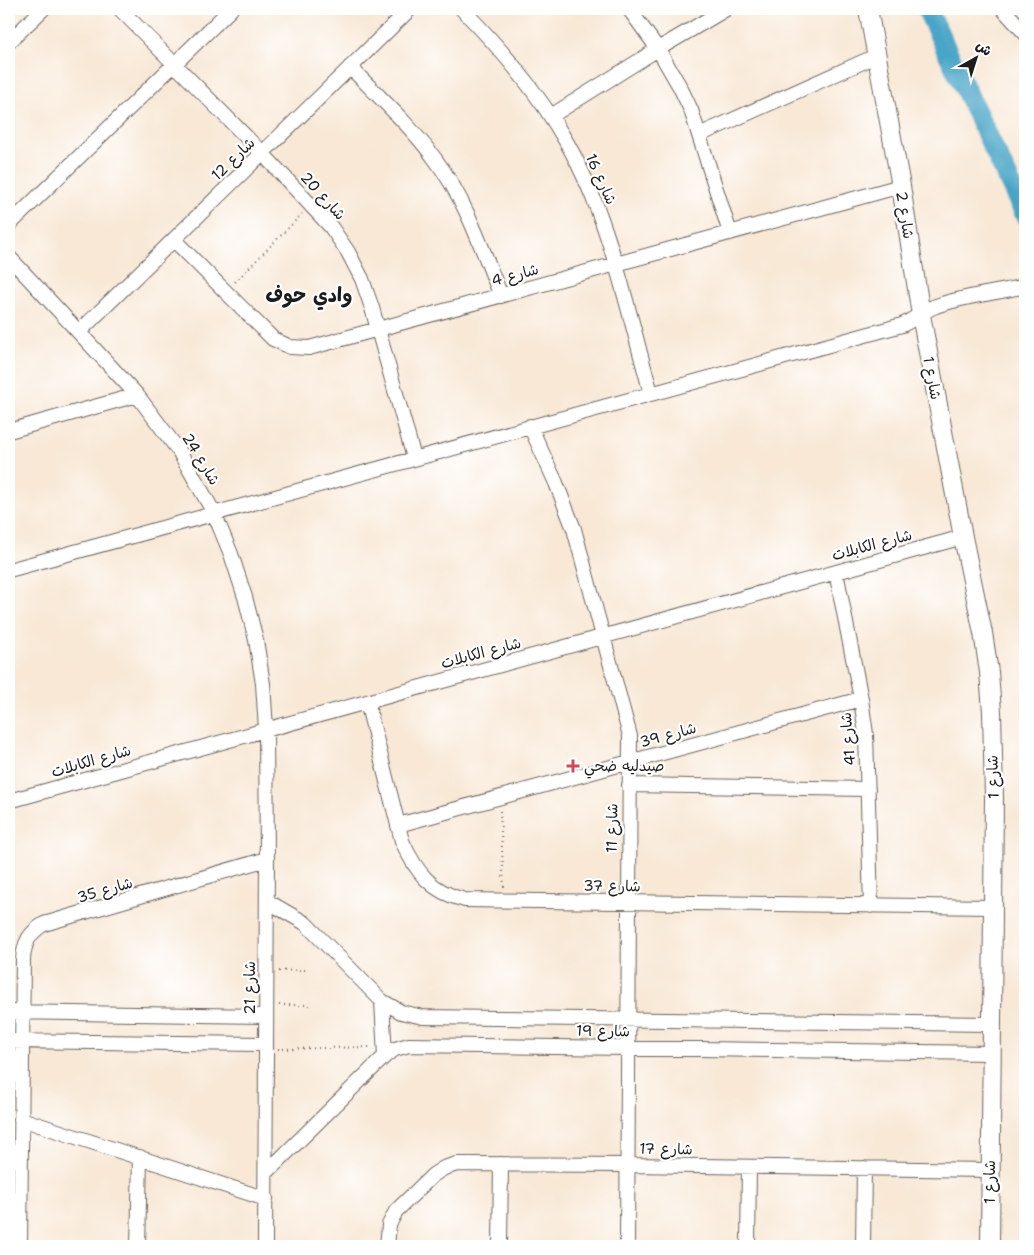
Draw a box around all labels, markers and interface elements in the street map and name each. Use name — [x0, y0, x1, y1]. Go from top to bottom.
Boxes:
north arrow — [952, 32, 1002, 82]
text: ش — [973, 36, 996, 60]
street label: شارع 12 — [207, 133, 259, 185]
street label: شارع 16 — [581, 150, 621, 208]
street label: شارع 20 — [296, 168, 350, 224]
street label: شارع 2 — [891, 190, 919, 240]
street label: شارع 4 — [489, 259, 541, 291]
district label: وادي حوف — [266, 282, 352, 311]
street label: شارع 1 — [918, 355, 946, 401]
street label: شارع 24 — [178, 429, 224, 489]
street label: شارع الكابلات — [830, 525, 914, 565]
street label: شارع الكابلات — [439, 633, 523, 673]
street label: شارع 41 — [836, 711, 860, 767]
street label: شارع 39 — [638, 718, 698, 752]
street label: شارع الكابلات — [49, 740, 133, 782]
street label: شارع 1 — [982, 755, 1004, 799]
place label: صيدليه ضحي — [584, 756, 664, 779]
marker: صيدليه ضحي — [566, 759, 580, 773]
street label: شارع 11 — [602, 803, 622, 853]
street label: شارع 35 — [75, 873, 135, 907]
street label: شارع 37 — [583, 876, 641, 896]
street label: شارع 21 — [240, 961, 260, 1015]
street label: شارع 19 — [576, 1021, 630, 1041]
street label: شارع 17 — [639, 1139, 693, 1159]
street label: شارع 1 — [980, 1160, 1000, 1204]

